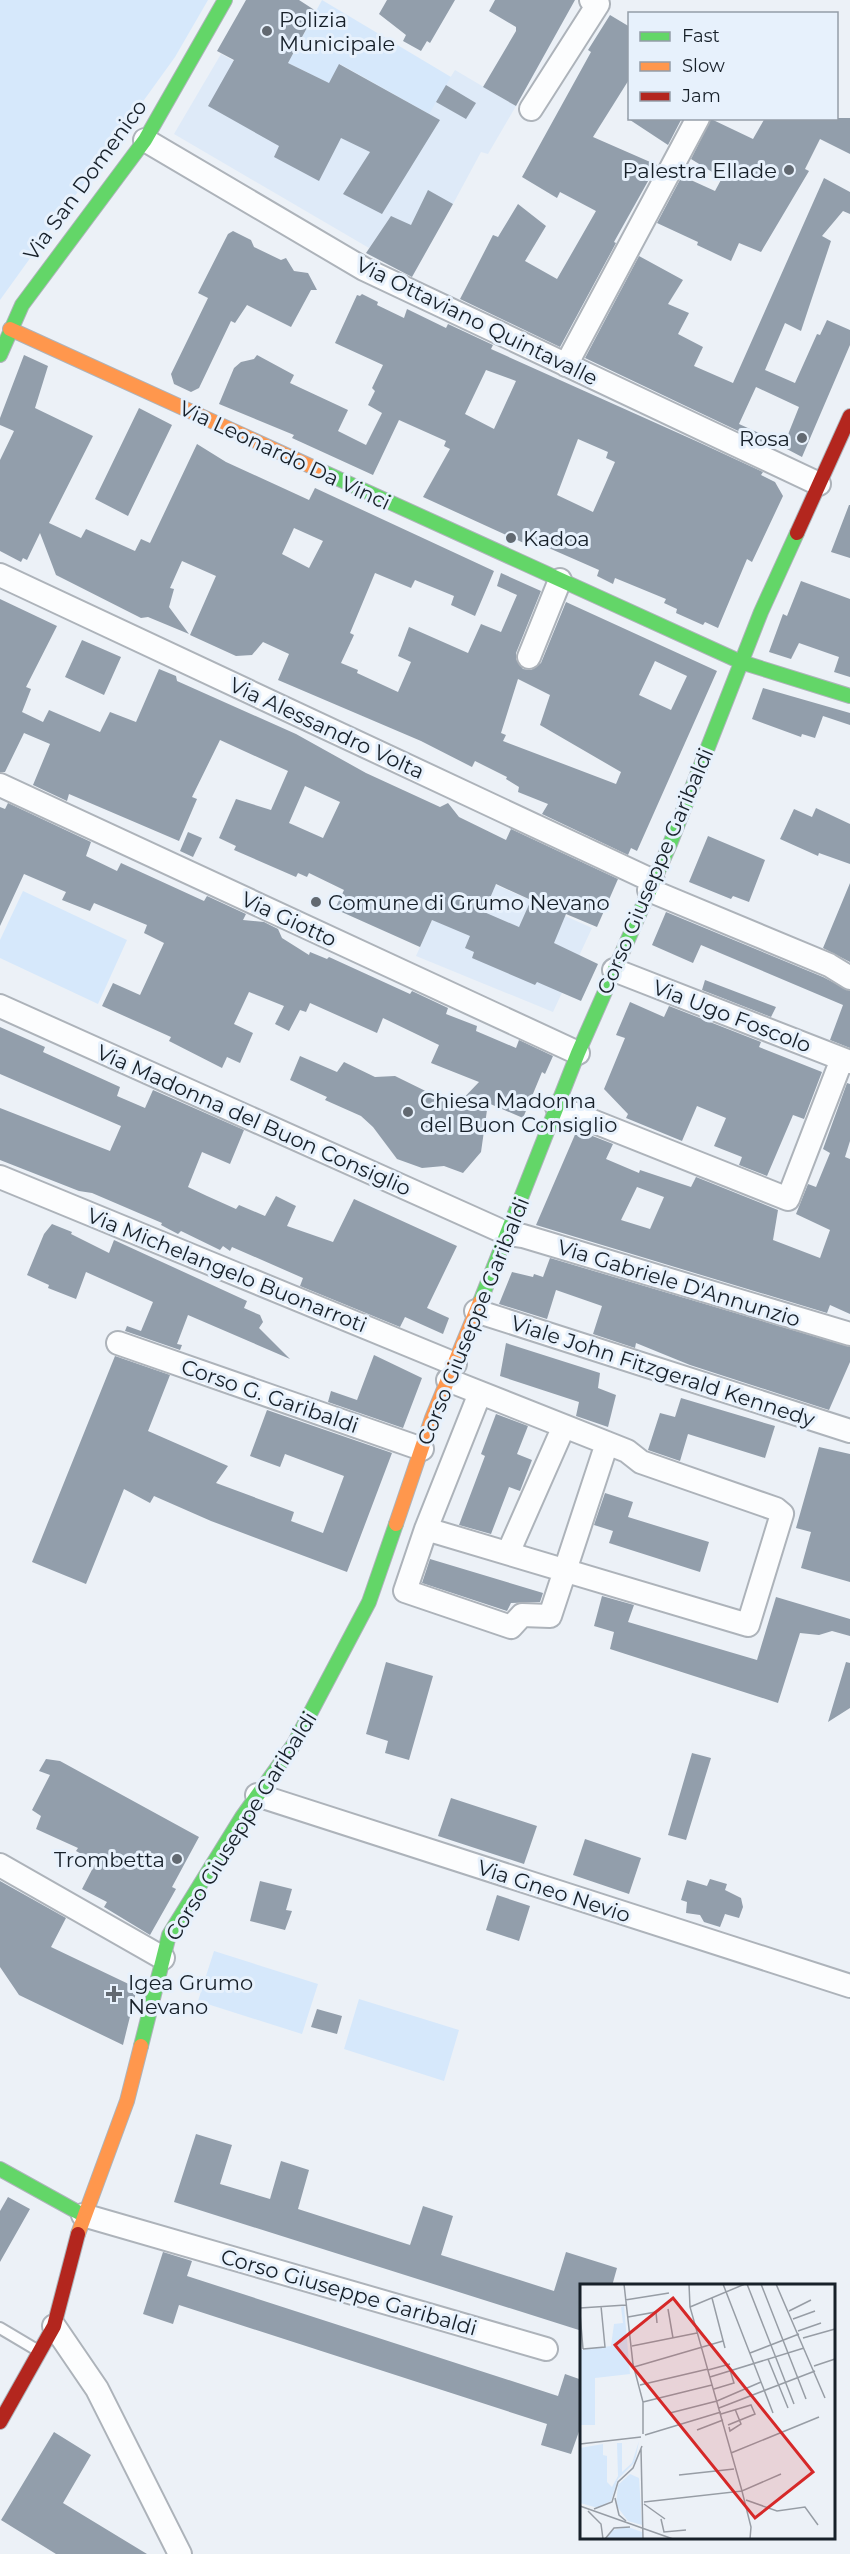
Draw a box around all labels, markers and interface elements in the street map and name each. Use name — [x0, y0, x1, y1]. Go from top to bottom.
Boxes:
place label: Polizia Municipale — [279, 7, 395, 56]
legend — [628, 12, 838, 120]
marker: Polizia Municipale — [260, 24, 274, 38]
text: Fast — [682, 25, 720, 47]
text: Slow — [682, 55, 725, 77]
text: Jam — [681, 85, 721, 107]
street label: Via San Domenico — [18, 95, 152, 265]
place label: Palestra Ellade — [623, 158, 777, 183]
marker: Palestra Ellade — [782, 163, 796, 177]
street label: Via Ottaviano Quintavalle — [352, 252, 602, 390]
street label: Via Leonardo Da Vinci — [175, 395, 395, 515]
place label: Rosa — [739, 426, 790, 451]
marker: Rosa — [795, 431, 809, 445]
place label: Kadoa — [523, 526, 590, 551]
marker: Kadoa — [504, 531, 518, 545]
street label: Via Alessandro Volta — [226, 672, 428, 784]
street label: Corso Giuseppe Garibaldi — [592, 744, 718, 998]
street label: Via Giotto — [237, 886, 341, 952]
place label: Comune di Grumo Nevano — [328, 890, 610, 915]
marker: Comune di Grumo Nevano — [309, 895, 323, 909]
street label: Via Ugo Foscolo — [649, 974, 815, 1058]
street label: Via Madonna del Buon Consiglio — [93, 1039, 415, 1201]
place label: Chiesa Madonna del Buon Consiglio — [420, 1088, 617, 1137]
marker: Chiesa Madonna del Buon Consiglio — [401, 1105, 415, 1119]
street label: Corso Giuseppe Garibaldi — [412, 1193, 534, 1449]
street label: Via Michelangelo Buonarroti — [84, 1202, 370, 1338]
street label: Via Gabriele D'Annunzio — [554, 1234, 804, 1332]
street label: Viale John Fitzgerald Kennedy — [508, 1310, 819, 1432]
street label: Corso G. Garibaldi — [178, 1354, 362, 1438]
street label: Corso Giuseppe Garibaldi — [160, 1707, 322, 1945]
place label: Trombetta — [54, 1847, 165, 1872]
marker: Trombetta — [170, 1852, 184, 1866]
street label: Via Gneo Nevio — [474, 1854, 634, 1928]
place label: Igea Grumo Nevano — [128, 1970, 253, 2019]
marker: Igea Grumo Nevano — [105, 1985, 123, 2003]
street label: Corso Giuseppe Garibaldi — [218, 2243, 480, 2341]
inset map — [580, 2284, 835, 2539]

